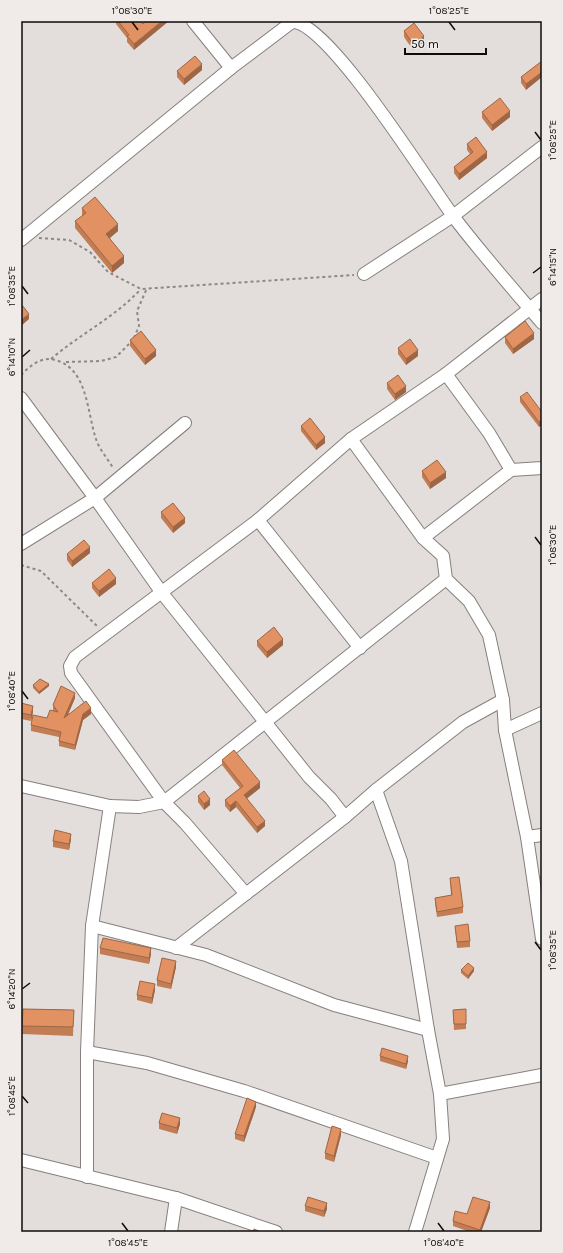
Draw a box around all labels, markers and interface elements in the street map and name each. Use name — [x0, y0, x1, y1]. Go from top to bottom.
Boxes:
text: 1°08'30"E — [112, 5, 152, 17]
text: 1°08'25"E — [429, 5, 469, 17]
scale bar — [405, 30, 486, 56]
text: 50 m — [411, 37, 439, 51]
text: 1°08'25"E — [547, 120, 559, 160]
text: 6°14'15"N — [547, 248, 559, 286]
text: 1°08'35"E — [6, 266, 18, 306]
text: 6°14'10"N — [6, 338, 18, 376]
text: 1°08'30"E — [547, 525, 559, 565]
text: 1°08'40"E — [6, 671, 18, 711]
text: 1°08'35"E — [547, 930, 559, 970]
text: 6°14'20"N — [6, 969, 18, 1010]
text: 1°08'45"E — [6, 1076, 18, 1116]
text: 1°08'45"E — [108, 1237, 148, 1249]
text: 1°08'40"E — [424, 1237, 464, 1249]

